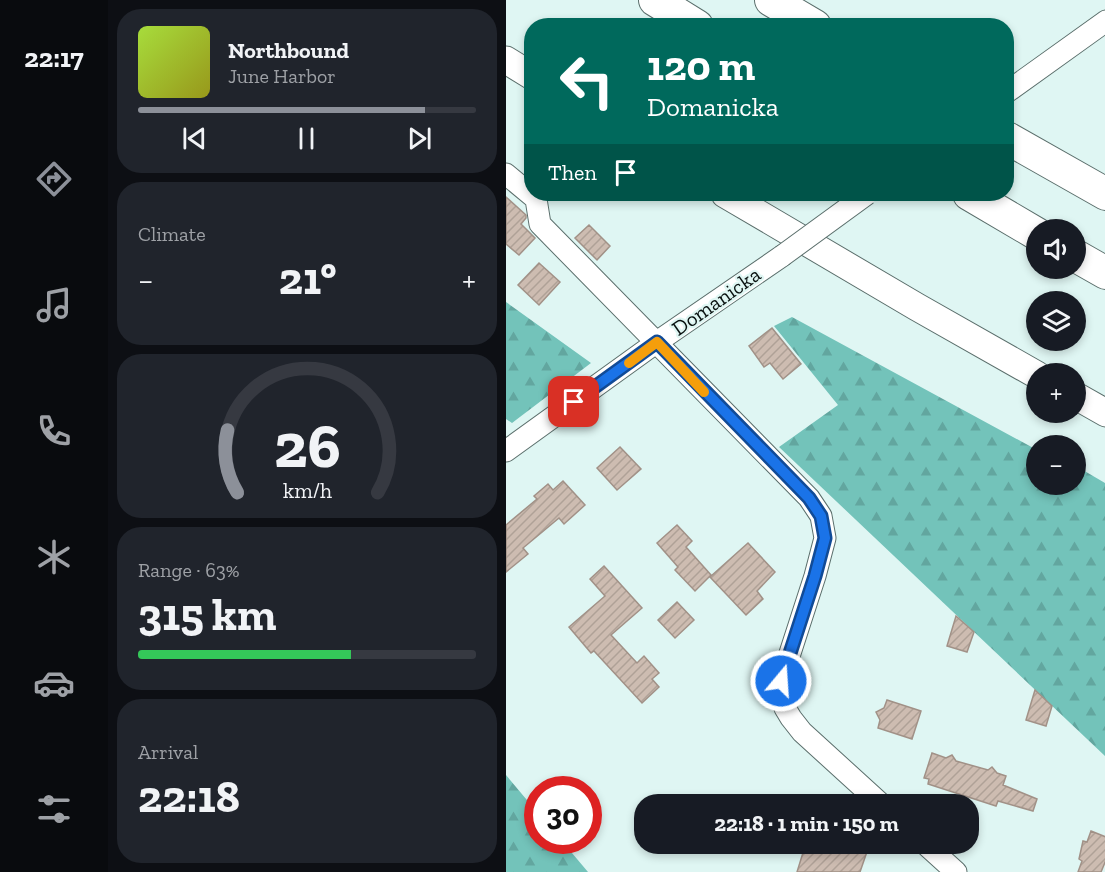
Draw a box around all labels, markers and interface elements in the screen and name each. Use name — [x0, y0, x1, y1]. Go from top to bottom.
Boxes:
text: Northbound — [228, 37, 349, 64]
text: 120 m — [647, 40, 755, 91]
text: 22:17 — [24, 42, 84, 74]
icon: left — [548, 42, 626, 120]
text: June Harbor — [228, 64, 336, 88]
text: Domanicka — [647, 91, 779, 123]
icon: previous — [178, 122, 211, 155]
icon: pause — [290, 122, 323, 155]
icon: next — [403, 122, 436, 155]
icon: arrive — [609, 156, 642, 189]
icon: directions — [33, 158, 75, 200]
text: Then — [548, 159, 597, 186]
map controls — [1026, 219, 1086, 495]
button: sound — [1026, 219, 1086, 279]
text: Climate — [138, 222, 206, 246]
text: 21° — [279, 252, 337, 306]
text: − — [138, 260, 153, 299]
text: + — [462, 260, 476, 299]
street label: Domanicka — [667, 261, 765, 341]
icon: music — [33, 284, 75, 326]
button: layers — [1026, 291, 1086, 351]
button: + — [1026, 363, 1086, 423]
pin — [548, 376, 599, 427]
icon: arrive — [557, 385, 590, 418]
text: 26 — [274, 408, 340, 483]
icon: phone — [33, 410, 75, 452]
button: − — [1026, 435, 1086, 495]
text: km/h — [283, 478, 331, 503]
icon: climate — [33, 536, 75, 578]
text: Range · 63% — [138, 558, 239, 582]
text: 315 km — [138, 588, 276, 642]
position arrow — [749, 649, 813, 713]
icon: car — [33, 662, 75, 704]
text: Arrival — [138, 740, 198, 764]
text: 22:18 — [138, 770, 240, 824]
speed limit sign: 30 — [524, 776, 602, 854]
icon: filters — [33, 788, 75, 830]
text: 22:18 · 1 min · 150 m — [714, 810, 899, 837]

